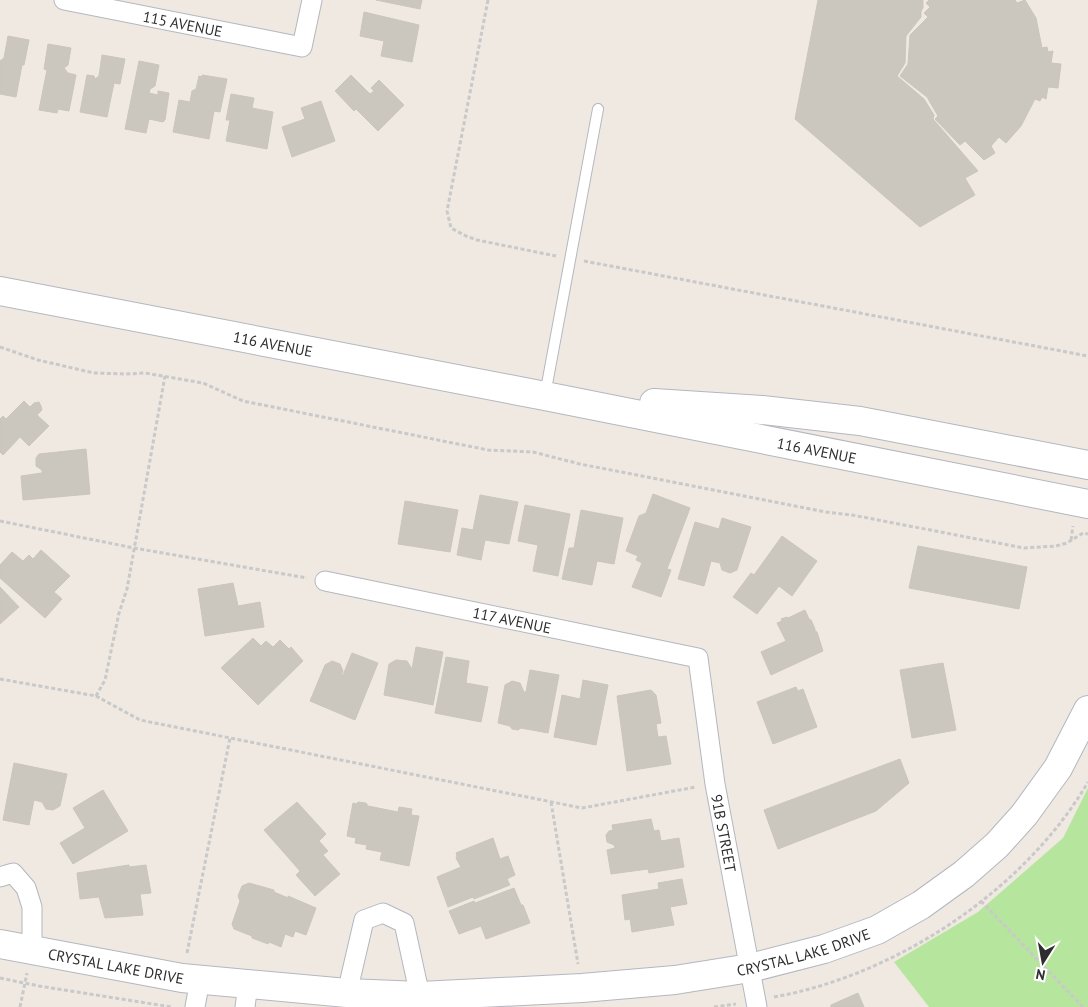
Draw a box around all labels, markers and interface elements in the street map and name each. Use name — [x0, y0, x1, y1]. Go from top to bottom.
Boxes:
street label: 115 AVENUE — [141, 6, 224, 41]
street label: 116 AVENUE — [232, 327, 314, 361]
street label: 116 AVENUE — [775, 433, 858, 467]
street label: 117 AVENUE — [471, 602, 553, 637]
street label: 91B STREET — [708, 793, 741, 874]
street label: CRYSTAL LAKE DRIVE — [735, 924, 872, 979]
north arrow — [1018, 937, 1068, 987]
street label: CRYSTAL LAKE DRIVE — [47, 944, 185, 988]
text: N — [1034, 965, 1047, 984]

